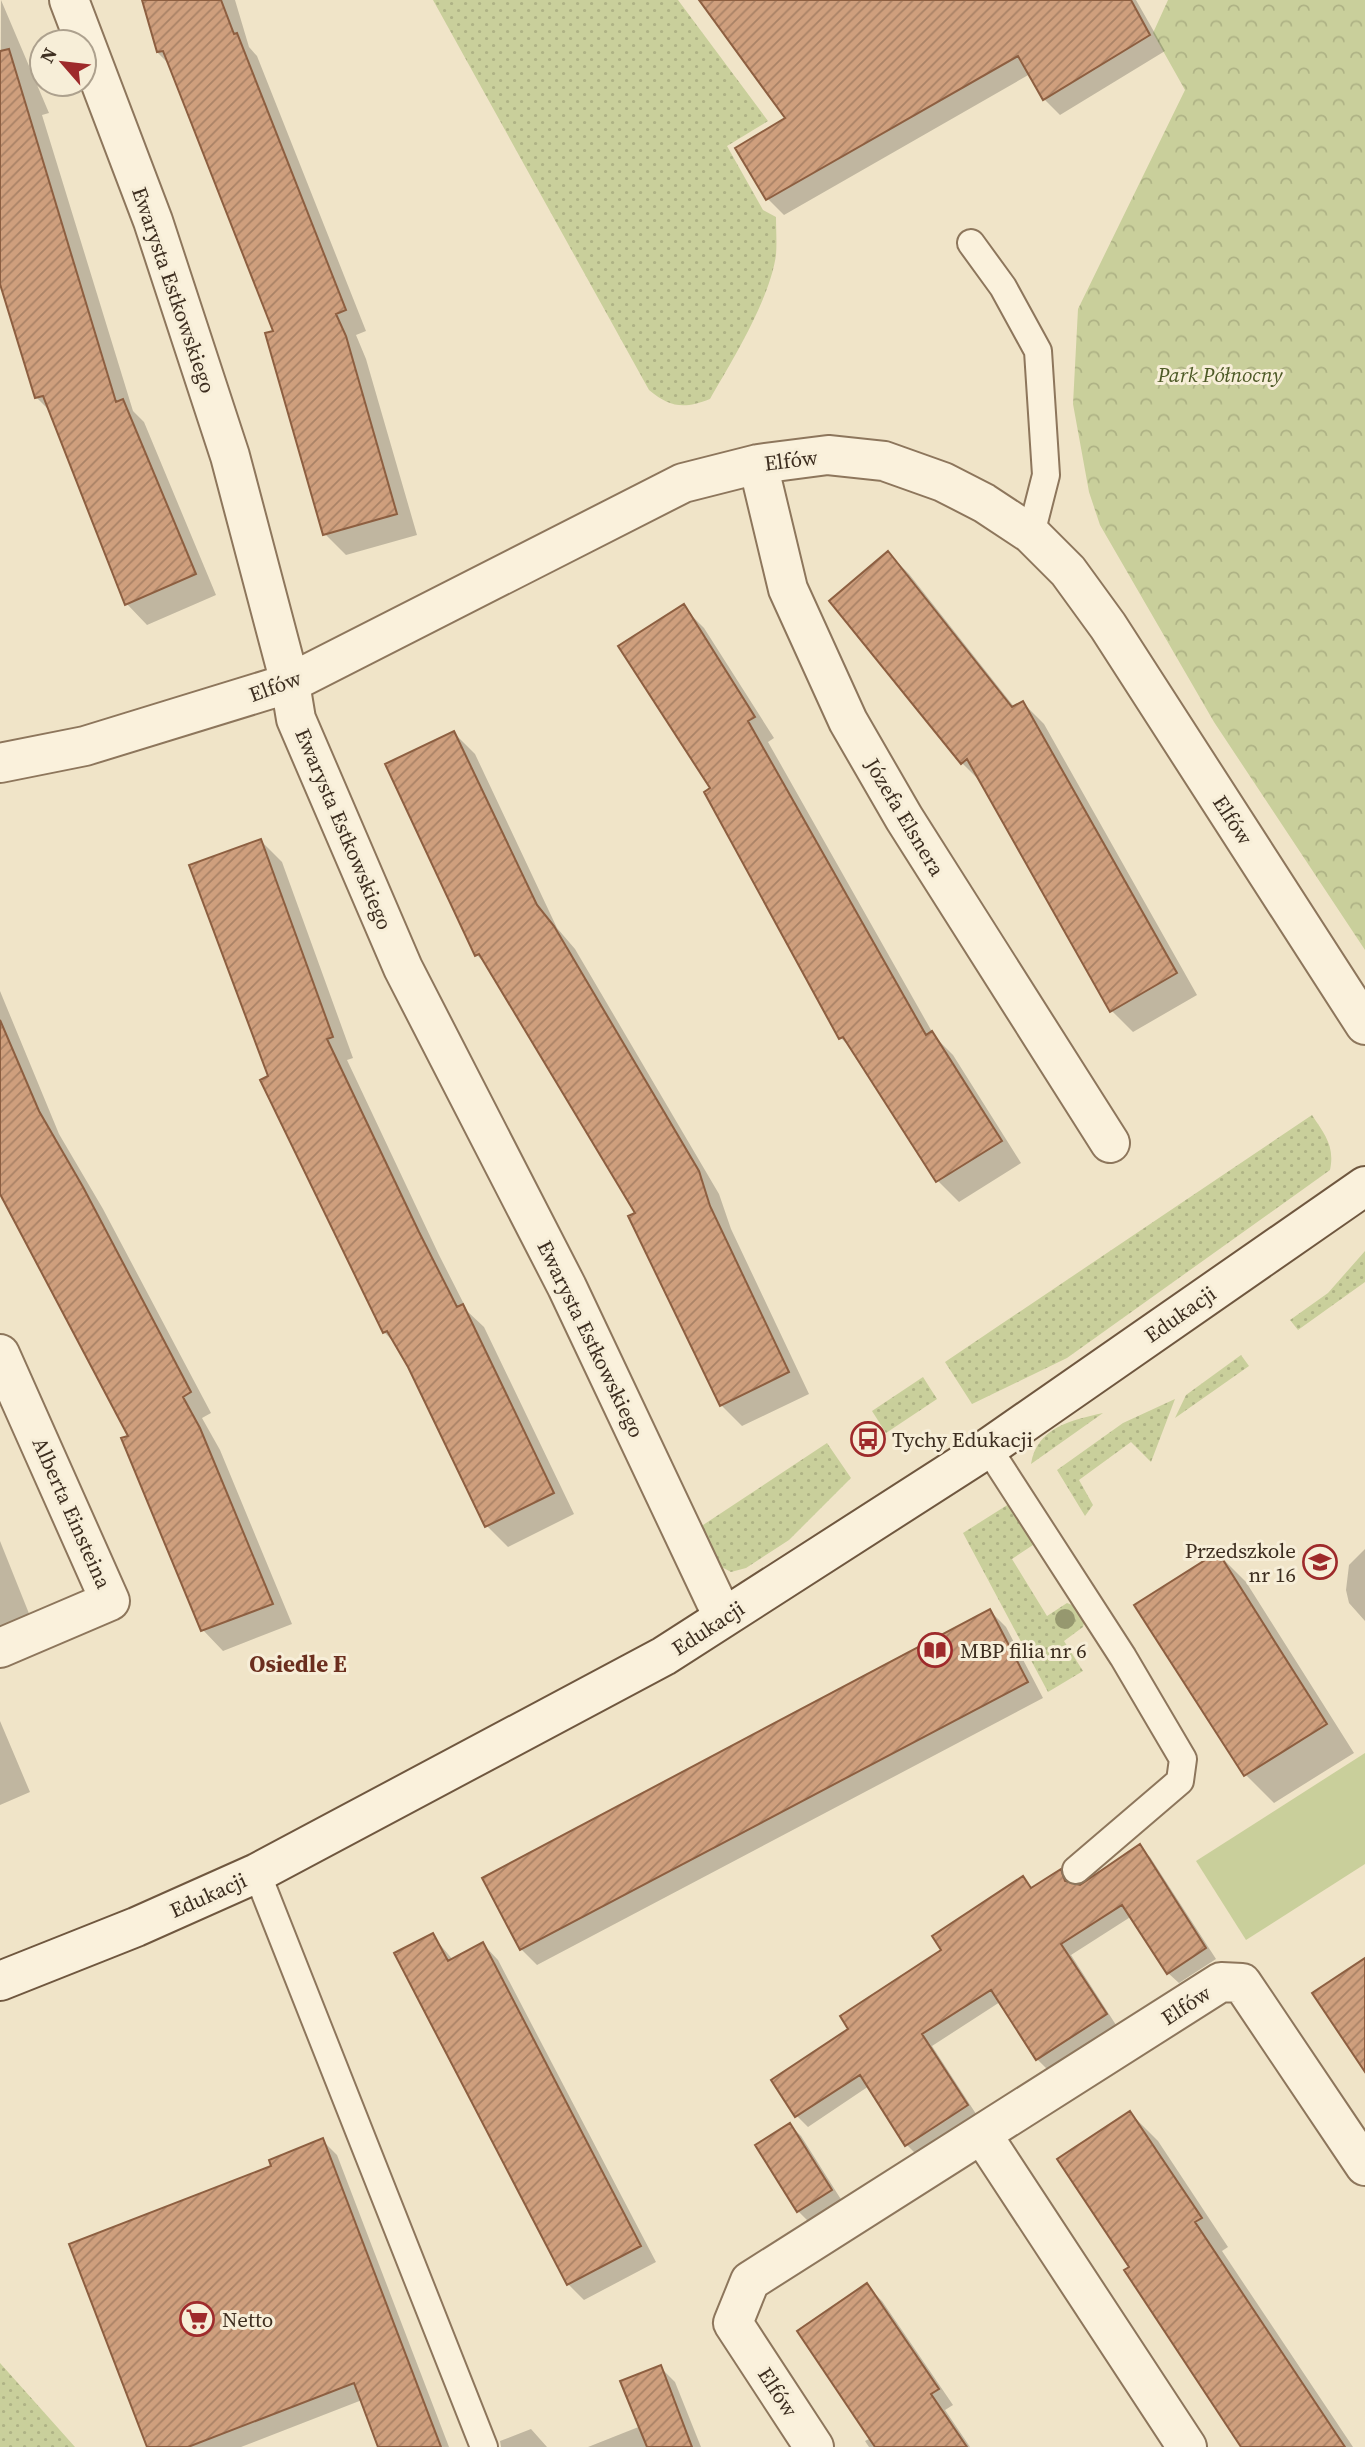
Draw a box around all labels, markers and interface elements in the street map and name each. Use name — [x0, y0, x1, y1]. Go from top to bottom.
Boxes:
north arrow — [28, 28, 98, 98]
text: N — [33, 43, 63, 67]
street label: Ewarysta Estkowskiego — [125, 183, 223, 397]
park label: Park Północny — [1156, 360, 1284, 389]
street label: Elfów — [763, 442, 819, 478]
street label: Elfów — [245, 663, 305, 709]
street label: Ewarysta Estkowskiego — [288, 724, 400, 934]
street label: Józefa Elsnera — [858, 752, 952, 882]
street label: Elfów — [1206, 790, 1260, 850]
street label: Ewarysta Estkowskiego — [531, 1235, 651, 1443]
street label: Edukacji — [1138, 1279, 1222, 1349]
bus stop icon: Tychy Edukacji — [849, 1420, 887, 1458]
place label: Tychy Edukacji — [892, 1425, 1033, 1454]
street label: Alberta Einsteina — [26, 1433, 118, 1593]
place label: Przedszkole nr 16 — [1185, 1536, 1296, 1589]
school or university icon: Przedszkole nr 16 — [1301, 1543, 1339, 1581]
street label: Edukacji — [666, 1594, 750, 1662]
library icon: MBP filia nr 6 — [916, 1631, 954, 1669]
place label: MBP filia nr 6 — [960, 1636, 1087, 1665]
district label: Osiedle E — [249, 1648, 347, 1680]
street label: Edukacji — [165, 1865, 251, 1925]
street label: Elfów — [1156, 1978, 1216, 2032]
supermarket icon: Netto — [178, 2300, 216, 2338]
place label: Netto — [222, 2305, 273, 2334]
street label: Elfów — [751, 2362, 805, 2422]

